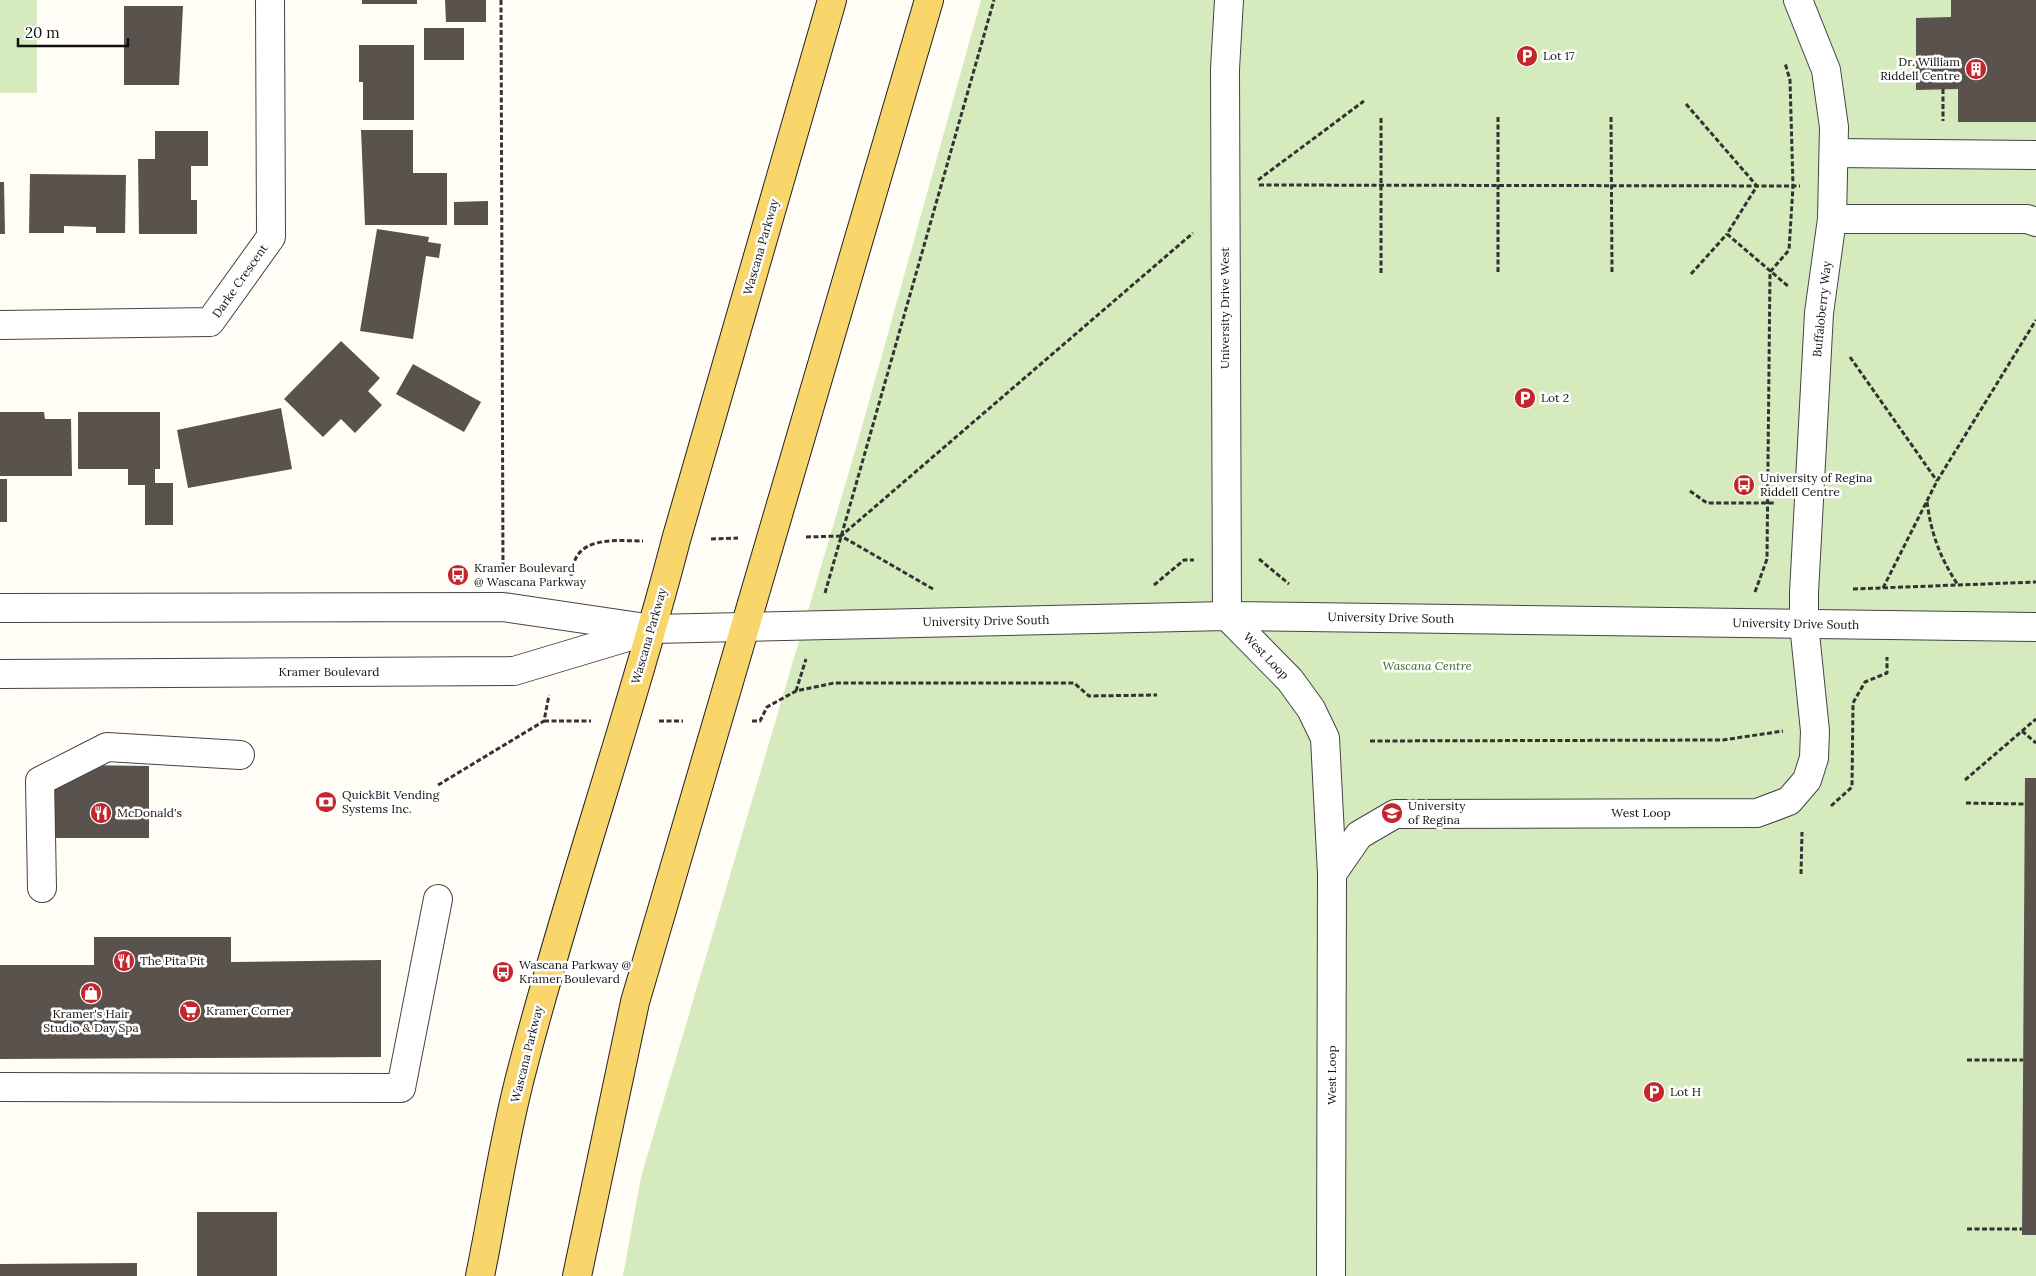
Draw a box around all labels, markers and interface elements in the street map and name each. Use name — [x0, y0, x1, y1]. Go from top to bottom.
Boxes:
scale bar — [18, 15, 128, 47]
text: 20 m — [25, 23, 60, 42]
parking icon: Lot 17 — [1515, 44, 1539, 68]
place label: Lot 17 — [1543, 48, 1575, 63]
place label: Dr. William Riddell Centre — [1880, 54, 1960, 83]
building icon: Dr. William Riddell Centre — [1964, 57, 1988, 81]
street label: Wascana Parkway — [740, 196, 782, 297]
street label: Darke Crescent — [209, 241, 271, 320]
street label: University Drive West — [1217, 247, 1232, 369]
street label: Buffaloberry Way — [1809, 259, 1834, 358]
parking icon: Lot 2 — [1513, 386, 1537, 410]
place label: Lot 2 — [1541, 390, 1569, 405]
place label: University of Regina Riddell Centre — [1760, 470, 1873, 499]
bus stop icon: University of Regina Riddell Centre — [1732, 473, 1756, 497]
place label: Kramer Boulevard @ Wascana Parkway — [474, 560, 587, 589]
bus stop icon: Kramer Boulevard @ Wascana Parkway — [446, 563, 470, 587]
street label: Wascana Parkway — [628, 585, 670, 686]
street label: University Drive South — [1328, 609, 1454, 626]
street label: University Drive South — [923, 612, 1049, 629]
street label: University Drive South — [1733, 615, 1859, 632]
street label: West Loop — [1240, 629, 1292, 682]
park label: Wascana Centre — [1382, 658, 1472, 673]
street label: Kramer Boulevard — [279, 664, 379, 679]
place label: QuickBit Vending Systems Inc. — [342, 787, 440, 816]
bank icon: QuickBit Vending Systems Inc. — [314, 790, 338, 814]
place label: University of Regina — [1408, 798, 1466, 827]
restaurant icon: McDonald's — [89, 801, 113, 825]
school or university icon: University of Regina — [1380, 801, 1404, 825]
place label: McDonald's — [117, 805, 182, 820]
street label: West Loop — [1611, 805, 1671, 820]
restaurant icon: The Pita Pit — [112, 949, 136, 973]
place label: The Pita Pit — [140, 953, 205, 968]
place label: Wascana Parkway @ Kramer Boulevard — [519, 957, 631, 986]
bus stop icon: Wascana Parkway @ Kramer Boulevard — [491, 960, 515, 984]
shop icon: Kramer's Hair Studio & Day Spa — [79, 981, 103, 1005]
supermarket icon: Kramer Corner — [178, 999, 202, 1023]
place label: Kramer Corner — [206, 1003, 291, 1018]
street label: Wascana Parkway — [507, 1003, 546, 1104]
place label: Kramer's Hair Studio & Day Spa — [43, 1006, 139, 1035]
street label: West Loop — [1324, 1045, 1339, 1105]
parking icon: Lot H — [1642, 1080, 1666, 1104]
place label: Lot H — [1670, 1084, 1701, 1099]

